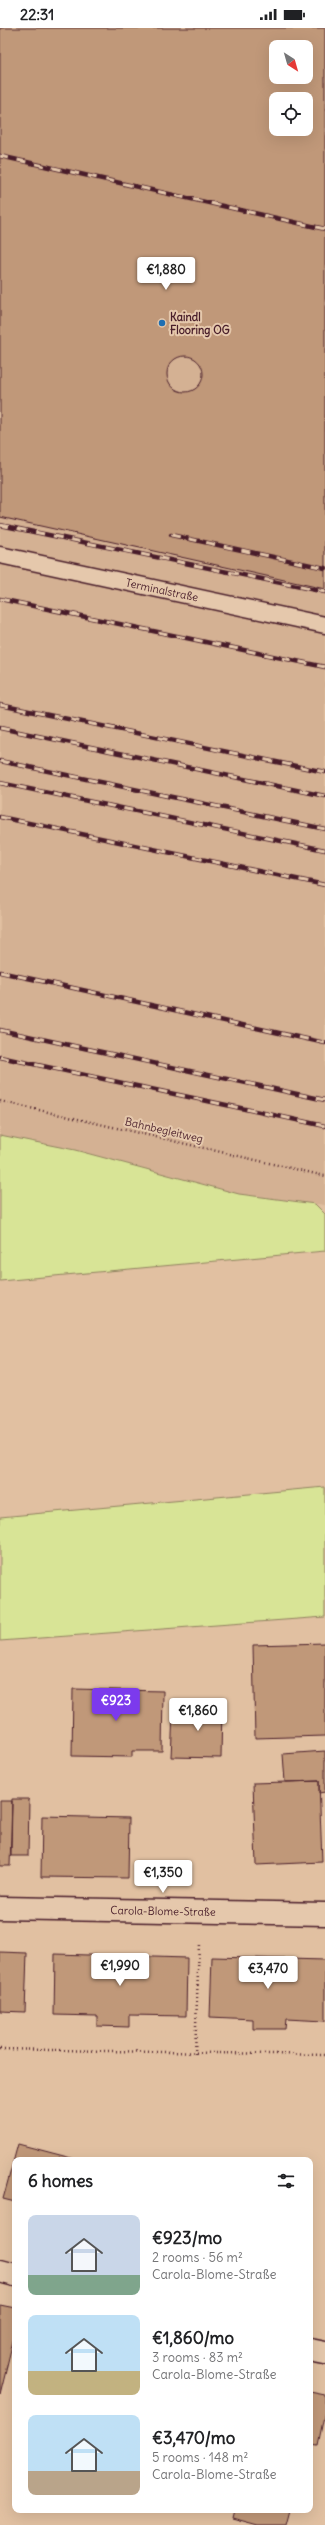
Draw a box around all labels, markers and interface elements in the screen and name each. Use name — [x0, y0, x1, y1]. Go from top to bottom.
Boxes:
text: 22:31 — [20, 5, 54, 24]
north arrow — [269, 40, 313, 84]
map controls — [269, 40, 313, 136]
button: locate — [269, 92, 313, 136]
pin: €1,880 — [133, 257, 199, 291]
text: €1,880 — [146, 261, 186, 278]
place label: Kaindl Flooring OG — [170, 310, 230, 338]
marker: Kaindl Flooring OG — [157, 318, 167, 328]
street label: Terminalstraße — [124, 575, 200, 605]
street label: Bahnbegleitweg — [124, 1114, 204, 1146]
pin: €923 — [92, 1688, 140, 1722]
text: €923 — [101, 1692, 131, 1709]
pin: €1,860 — [165, 1698, 231, 1732]
text: €1,860 — [178, 1702, 218, 1719]
pin: €1,350 — [130, 1860, 196, 1894]
text: €1,350 — [143, 1864, 183, 1881]
street label: Carola-Blome-Straße — [110, 1903, 216, 1919]
pin: €1,990 — [87, 1953, 153, 1987]
pin: €3,470 — [235, 1956, 301, 1990]
text: €1,990 — [100, 1957, 140, 1974]
text: €3,470 — [248, 1960, 288, 1977]
text: 6 homes — [28, 2170, 93, 2192]
icon: filters — [275, 2170, 297, 2192]
text: €923/mo — [152, 2227, 222, 2249]
icon: home — [60, 2231, 108, 2279]
text: 2 rooms · 56 m² — [152, 2249, 243, 2266]
text: Carola-Blome-Straße — [152, 2266, 276, 2283]
text: €1,860/mo — [152, 2327, 234, 2349]
icon: home — [60, 2331, 108, 2379]
text: 3 rooms · 83 m² — [152, 2349, 243, 2366]
text: Carola-Blome-Straße — [152, 2366, 276, 2383]
text: €3,470/mo — [152, 2427, 235, 2449]
icon: home — [60, 2431, 108, 2479]
text: 5 rooms · 148 m² — [152, 2449, 248, 2466]
text: Carola-Blome-Straße — [152, 2466, 276, 2483]

